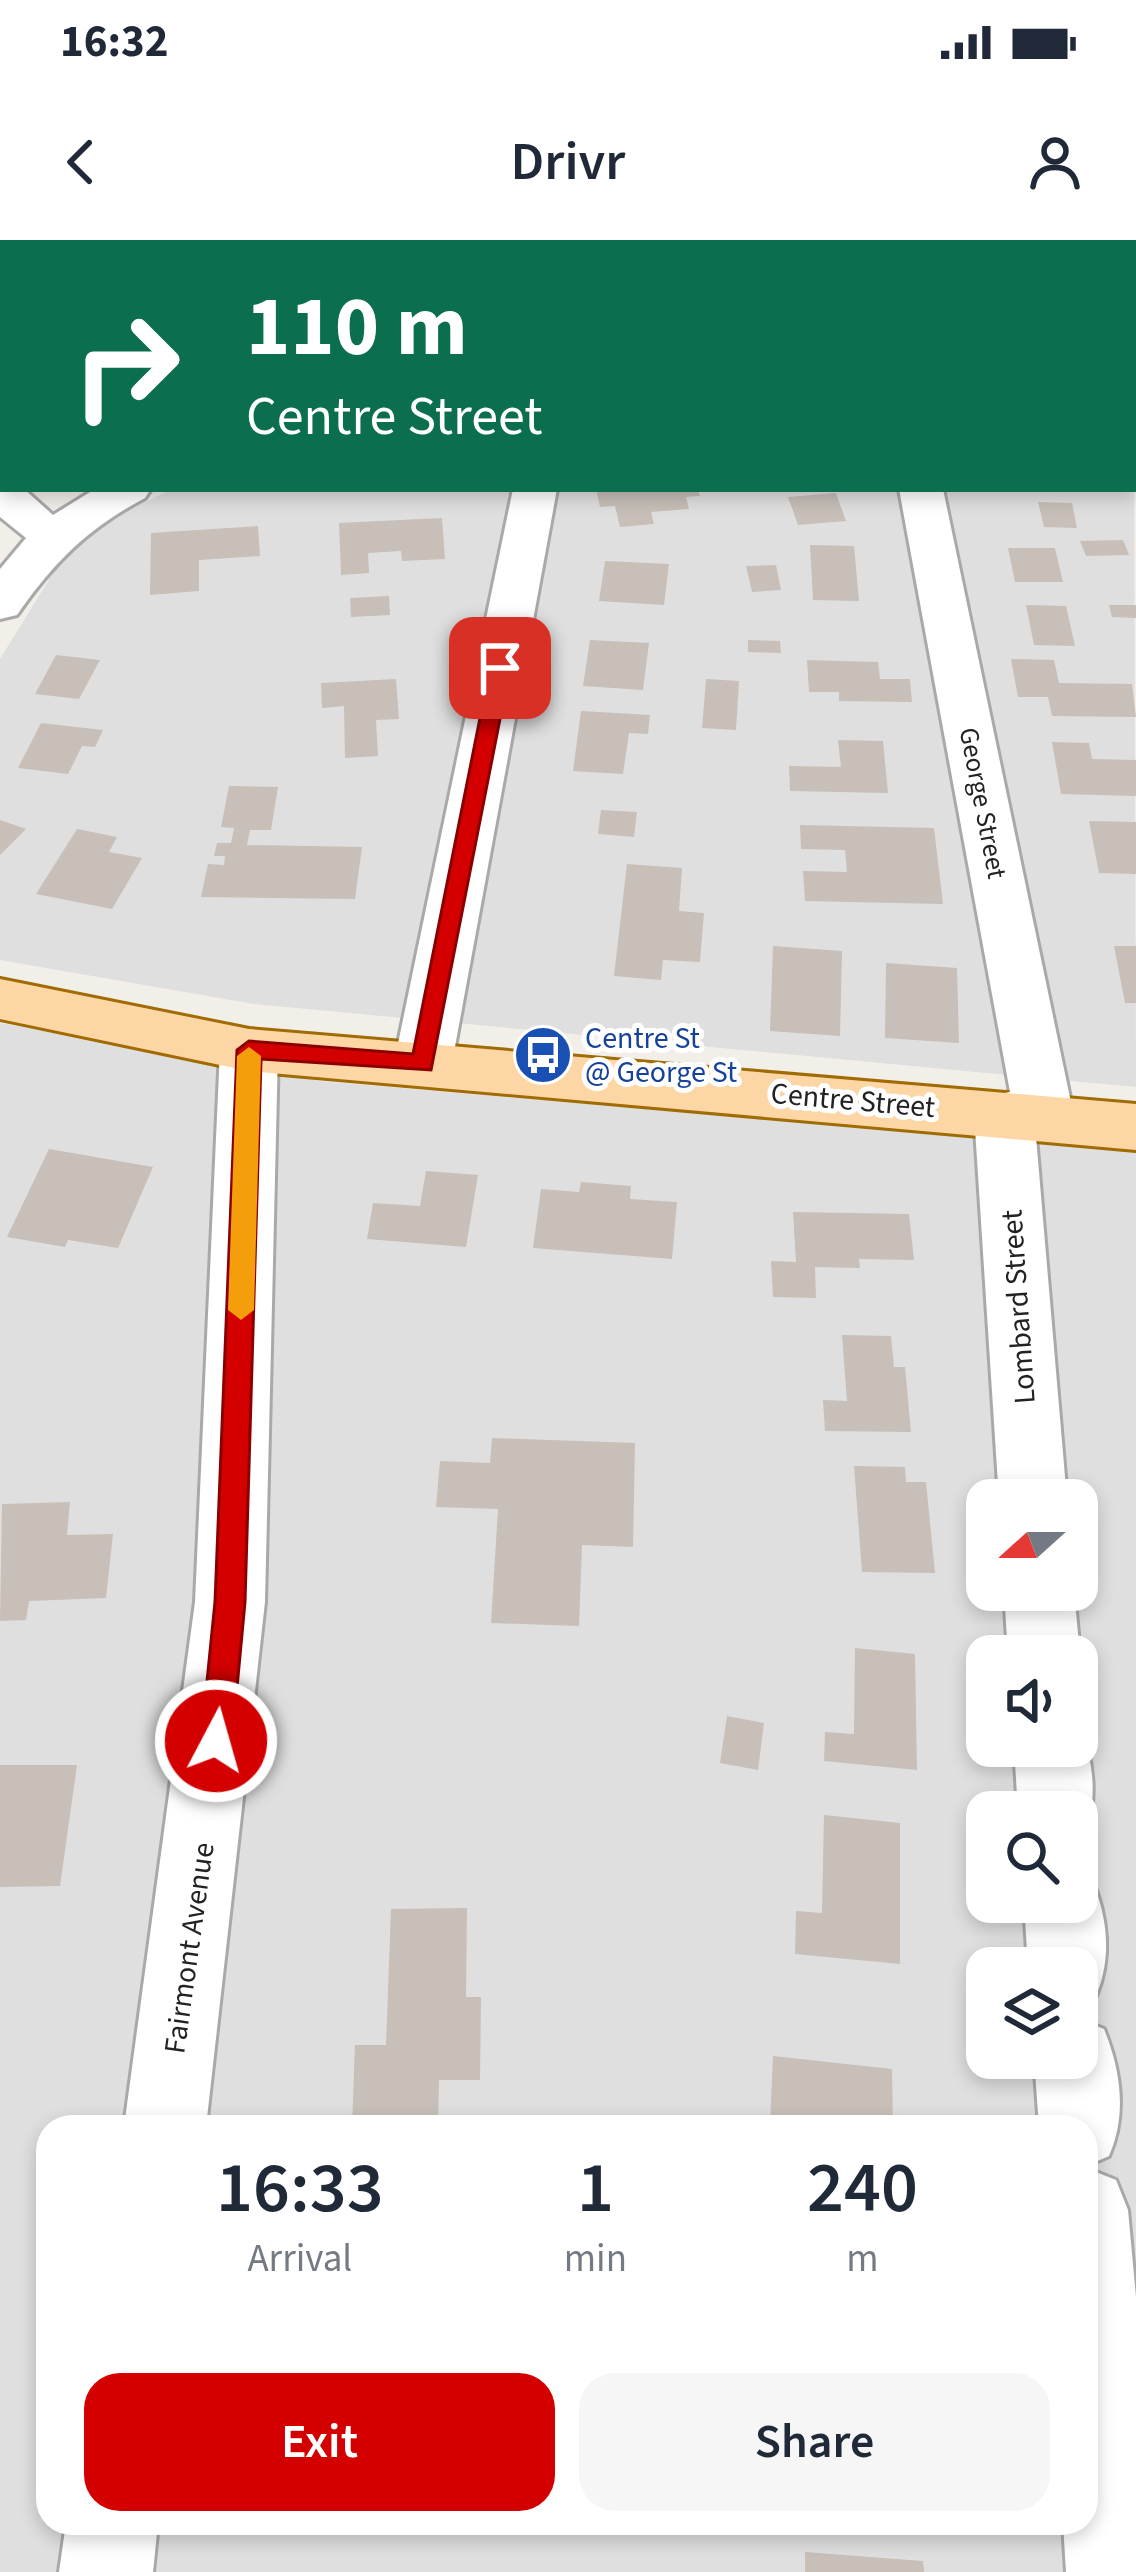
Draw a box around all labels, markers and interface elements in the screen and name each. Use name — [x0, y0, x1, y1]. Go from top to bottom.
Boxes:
text: 16:32 — [60, 10, 169, 74]
text: Drivr — [511, 124, 625, 201]
icon: back — [48, 129, 114, 195]
icon: person — [1022, 129, 1088, 195]
text: 110 m — [246, 268, 468, 388]
icon: right — [48, 288, 204, 444]
text: Centre Street — [246, 379, 542, 456]
pin — [449, 617, 551, 719]
icon: arrive — [467, 635, 533, 701]
street label: George Street — [949, 724, 1016, 882]
place label: Centre St @ George St — [585, 1017, 737, 1094]
bus stop icon: Centre St @ George St — [512, 1024, 574, 1086]
street label: Centre Street — [769, 1072, 937, 1129]
street label: Lombard Street — [990, 1208, 1047, 1406]
north arrow — [966, 1479, 1098, 1611]
map controls — [966, 1479, 1098, 2079]
button: sound — [966, 1635, 1098, 1767]
position arrow — [153, 1678, 279, 1804]
button: search — [966, 1791, 1098, 1923]
street label: Fairmont Avenue — [153, 1840, 226, 2056]
button: layers — [966, 1947, 1098, 2079]
text: 16:33 — [216, 2137, 384, 2240]
text: 1 — [577, 2137, 614, 2240]
text: 240 — [807, 2137, 918, 2240]
text: Arrival — [247, 2231, 352, 2287]
text: min — [564, 2231, 627, 2287]
text: m — [846, 2231, 879, 2287]
button: Exit — [84, 2373, 555, 2511]
button: Share — [579, 2373, 1050, 2511]

